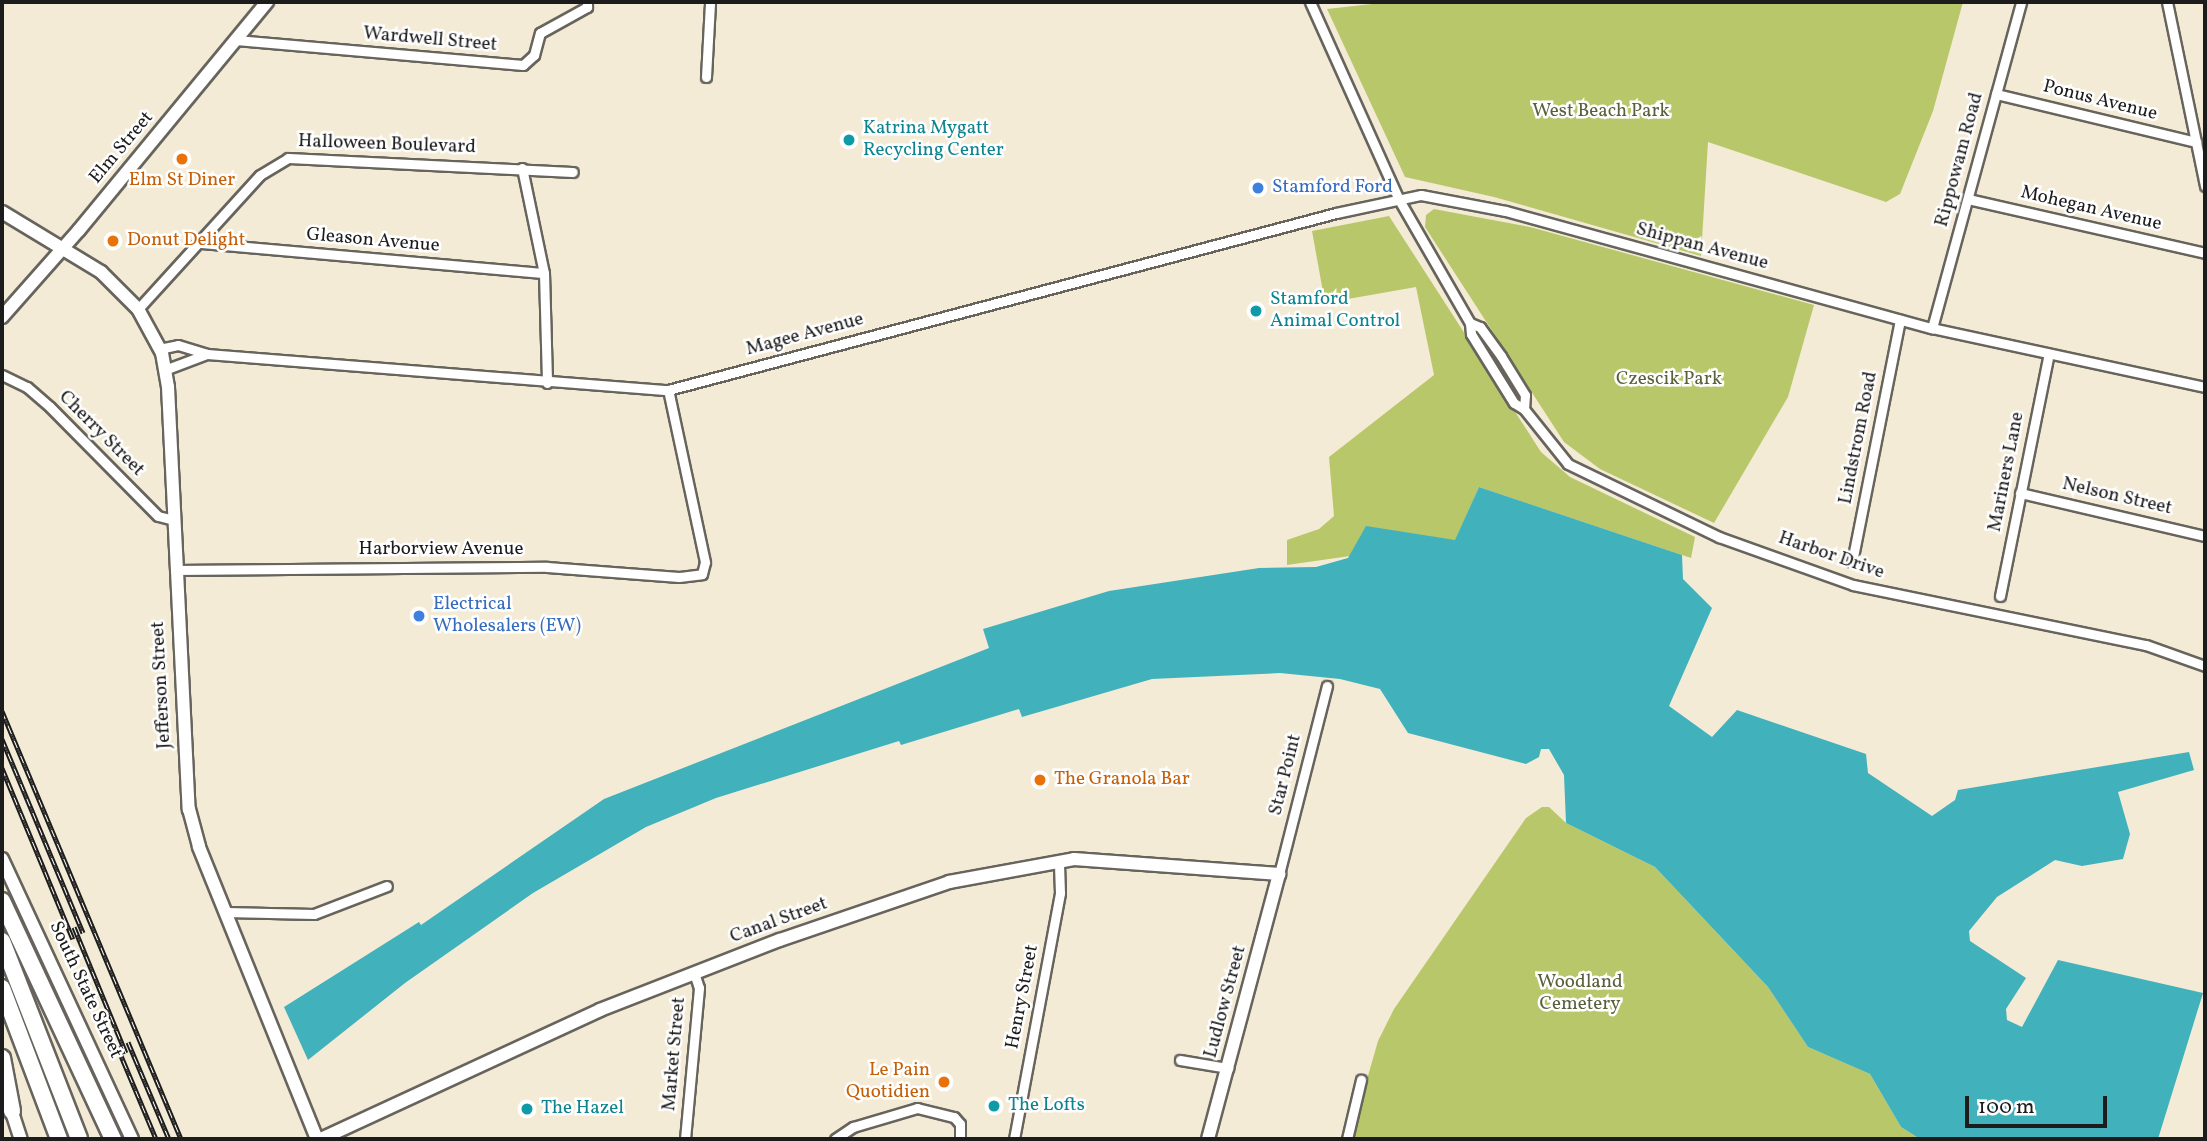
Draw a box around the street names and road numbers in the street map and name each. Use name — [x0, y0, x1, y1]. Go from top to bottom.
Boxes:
street label: Wardwell Street — [362, 23, 498, 57]
street label: Ponus Avenue — [2041, 76, 2159, 126]
street label: Rippowam Road — [1931, 90, 1989, 230]
street label: Elm Street — [85, 107, 159, 189]
street label: Halloween Boulevard — [298, 131, 476, 159]
street label: Mohegan Avenue — [2018, 182, 2164, 236]
street label: Shippan Avenue — [1633, 218, 1771, 276]
street label: Gleason Avenue — [305, 224, 441, 258]
street label: Magee Avenue — [744, 308, 866, 362]
street label: Lindstrom Road — [1835, 370, 1883, 506]
street label: Cherry Street — [53, 386, 149, 482]
street label: Mariners Lane — [1984, 410, 2030, 534]
street label: Nelson Street — [2060, 473, 2174, 521]
street label: Harbor Drive — [1775, 527, 1887, 585]
street label: Harborview Avenue — [358, 539, 524, 561]
street label: Jefferson Street — [147, 620, 177, 750]
street label: Star Point — [1265, 732, 1307, 818]
street label: Canal Street — [727, 893, 831, 949]
street label: South State Street — [43, 918, 127, 1062]
street label: Henry Street — [1002, 943, 1044, 1051]
street label: Ludlow Street — [1200, 943, 1252, 1061]
street label: Market Street — [659, 996, 691, 1112]

